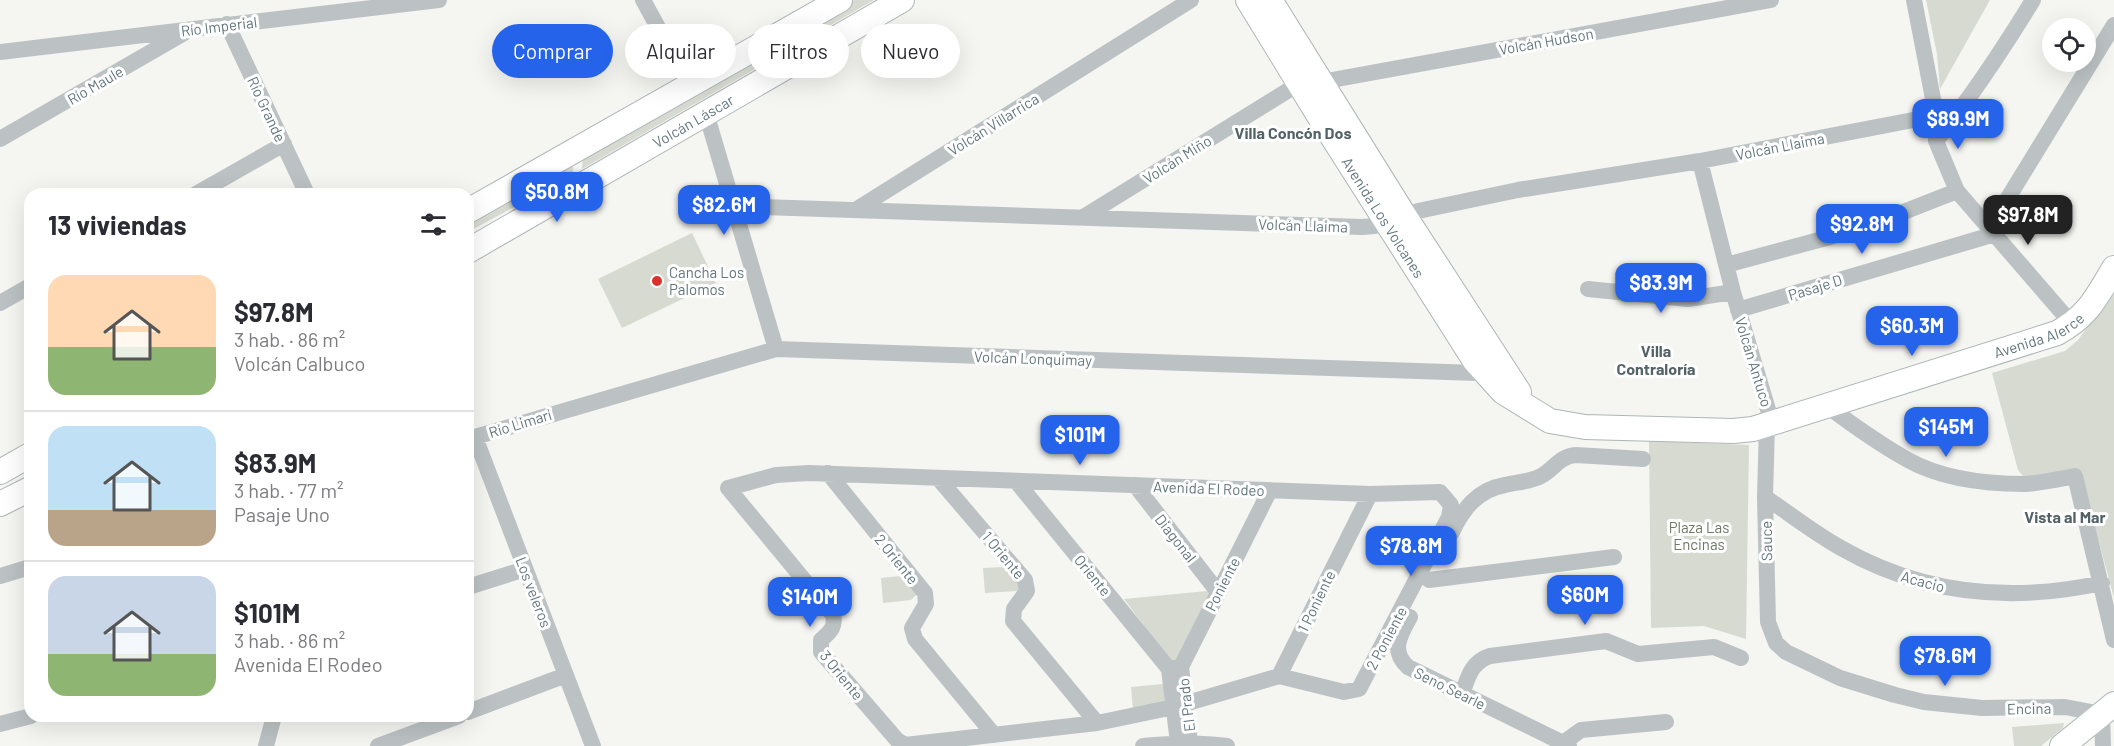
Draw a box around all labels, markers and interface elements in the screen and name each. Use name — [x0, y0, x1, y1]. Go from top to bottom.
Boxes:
street label: Río Imperial — [180, 12, 258, 40]
map controls — [2042, 18, 2096, 72]
button: locate — [2042, 18, 2096, 72]
chip: Comprar — [492, 24, 613, 78]
chip: Alquilar — [625, 24, 736, 78]
chip: Filtros — [748, 24, 849, 78]
chip: Nuevo — [861, 24, 960, 78]
street label: Volcán Hudson — [1497, 24, 1595, 58]
street label: Río Maule — [64, 62, 126, 108]
street label: Río Grande — [244, 73, 290, 145]
street label: Volcán Villarrica — [944, 89, 1042, 159]
street label: Volcán Láscar — [649, 90, 737, 151]
pin: $89.9M — [1909, 99, 2007, 150]
text: $89.9M — [1926, 106, 1990, 130]
district label: Villa Concón Dos — [1235, 123, 1351, 142]
street label: Volcán Llaima — [1734, 129, 1826, 163]
street label: Volcán Miño — [1140, 131, 1214, 187]
street label: Avenida Los Volcanes — [1338, 153, 1429, 281]
pin: $50.8M — [508, 172, 606, 223]
text: $50.8M — [525, 179, 589, 203]
pin: $82.6M — [675, 185, 773, 236]
text: $82.6M — [692, 192, 756, 216]
pin: $97.8M — [1979, 195, 2077, 246]
text: $97.8M — [1997, 202, 2059, 226]
pin: $92.8M — [1813, 204, 1911, 255]
icon: filters — [417, 208, 450, 241]
text: 13 viviendas — [48, 209, 187, 240]
text: $92.8M — [1830, 211, 1894, 235]
street label: Volcán Llaima — [1258, 214, 1348, 236]
place label: Cancha Los Palomos — [669, 263, 744, 298]
pin: $83.9M — [1612, 263, 1710, 314]
text: $83.9M — [1629, 270, 1693, 294]
street label: Pasaje D — [1786, 270, 1844, 304]
marker: Cancha Los Palomos — [650, 274, 664, 288]
text: $97.8M — [234, 296, 314, 327]
icon: home — [96, 299, 168, 371]
pin: $60.3M — [1863, 306, 1961, 357]
street label: Avenida Alerce — [1991, 309, 2087, 361]
text: $60.3M — [1880, 313, 1944, 337]
street label: Volcán Antuco — [1732, 315, 1776, 409]
text: 3 hab. · 86 m² — [234, 327, 345, 351]
district label: Villa Contraloría — [1616, 341, 1696, 378]
street label: Volcán Lonquimay — [974, 347, 1092, 369]
text: Volcán Calbuco — [234, 351, 365, 375]
street label: Río Limarí — [486, 405, 554, 441]
pin: $145M — [1904, 407, 1988, 458]
text: $145M — [1918, 414, 1974, 438]
pin: $101M — [1038, 415, 1122, 466]
text: $101M — [1054, 422, 1106, 446]
text: $83.9M — [234, 447, 316, 478]
icon: home — [96, 450, 168, 522]
street label: Avenida El Rodeo — [1153, 477, 1265, 499]
text: 3 hab. · 77 m² — [234, 478, 344, 502]
text: Pasaje Uno — [234, 502, 330, 526]
district label: Vista al Mar — [2024, 507, 2106, 526]
street label: Diagonal — [1152, 510, 1200, 566]
park label: Plaza Las Encinas — [1669, 518, 1729, 553]
street label: Sauce — [1757, 521, 1775, 561]
pin: $78.8M — [1362, 526, 1460, 577]
street label: 1 Oriente — [979, 528, 1029, 582]
street label: 2 Oriente — [871, 530, 923, 588]
text: $78.8M — [1380, 533, 1442, 557]
street label: Oriente — [1071, 551, 1115, 599]
street label: Los veleros — [512, 554, 556, 630]
street label: Poniente — [1201, 554, 1243, 614]
street label: 1 Poniente — [1293, 567, 1339, 635]
street label: Acacio — [1899, 567, 1947, 595]
pin: $60M — [1549, 575, 1621, 626]
pin: $140M — [768, 577, 852, 628]
text: $60M — [1561, 582, 1609, 606]
text: $140M — [782, 584, 838, 608]
text: $101M — [234, 597, 300, 628]
icon: home — [96, 600, 168, 672]
street label: 2 Poniente — [1362, 603, 1410, 673]
text: 3 hab. · 86 m² — [234, 628, 345, 652]
pin: $78.6M — [1896, 636, 1994, 687]
text: $78.6M — [1914, 643, 1976, 667]
street label: 3 Oriente — [817, 647, 867, 703]
text: Avenida El Rodeo — [234, 652, 383, 676]
street label: Seno Searle — [1411, 663, 1489, 713]
street label: El Prado — [1174, 677, 1198, 733]
street label: Encina — [2007, 699, 2051, 717]

